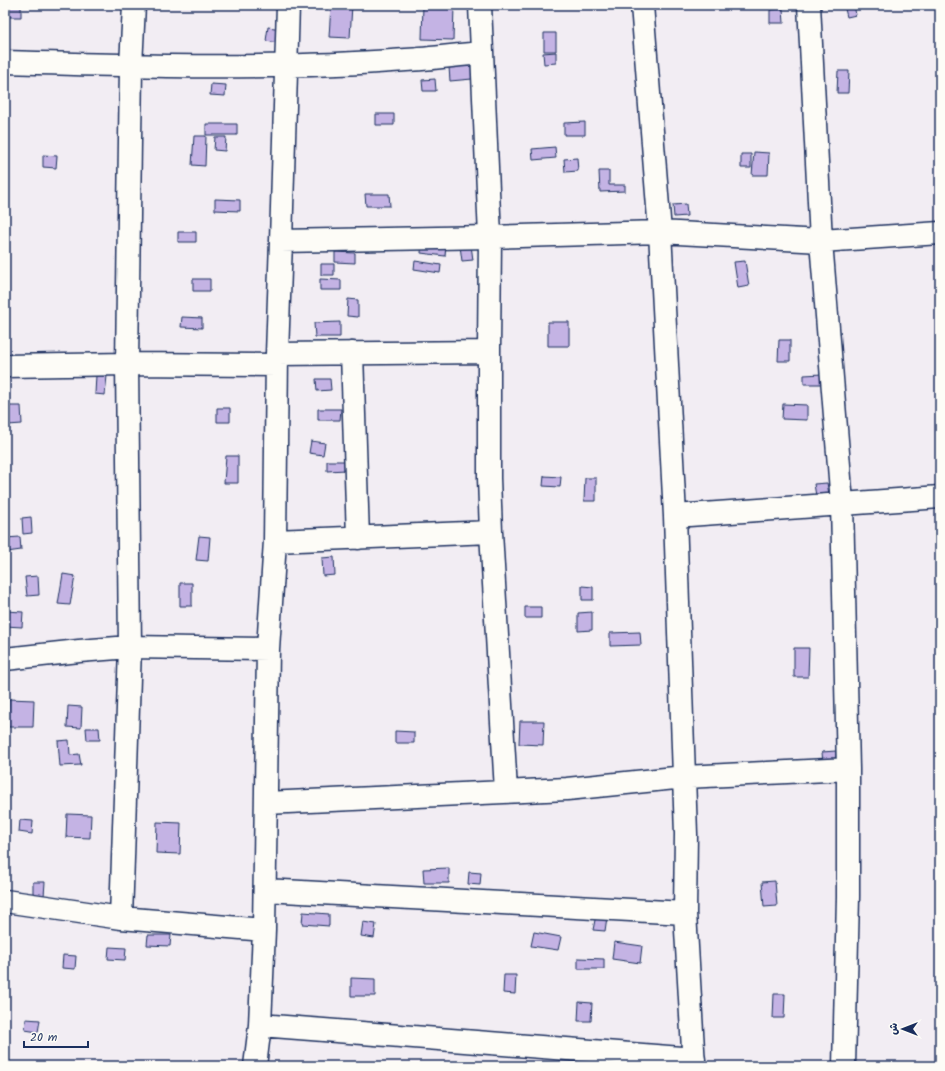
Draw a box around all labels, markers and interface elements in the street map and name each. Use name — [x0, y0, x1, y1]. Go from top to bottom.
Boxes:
north arrow — [883, 1009, 923, 1049]
scale bar — [24, 1023, 88, 1049]
text: ش — [885, 1023, 903, 1035]
text: 20 m — [30, 1028, 58, 1047]

